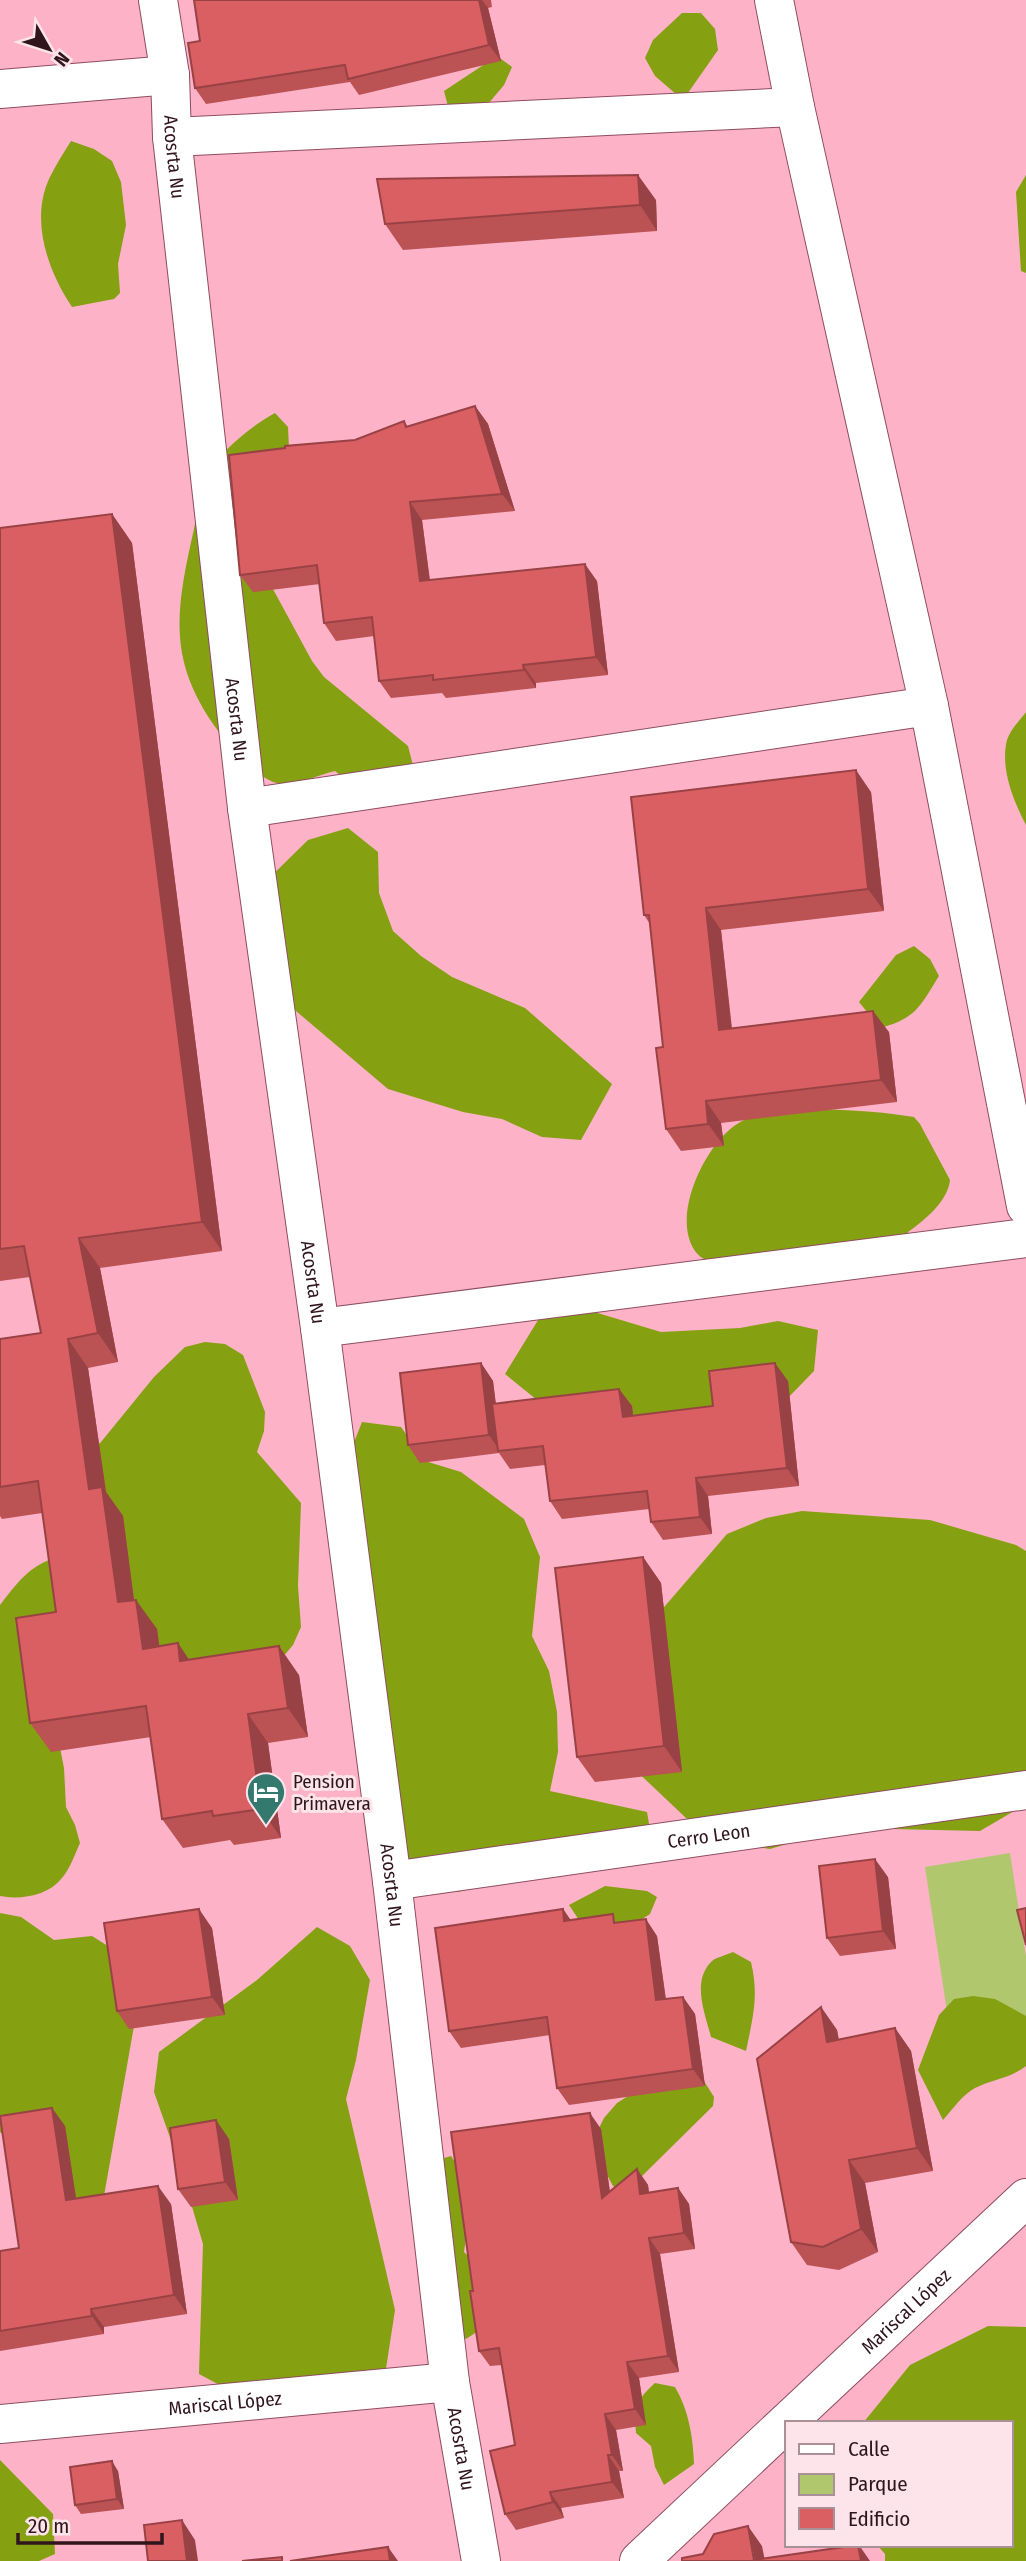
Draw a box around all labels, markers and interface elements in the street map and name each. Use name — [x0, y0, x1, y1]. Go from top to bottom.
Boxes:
north arrow — [14, 14, 84, 84]
text: N — [49, 48, 74, 71]
street label: Acosrta Nu — [159, 115, 190, 200]
street label: Acosrta Nu — [221, 676, 253, 762]
street label: Acosrta Nu — [296, 1239, 330, 1325]
place label: Pension Primavera — [293, 1770, 371, 1815]
hotel icon: Pension Primavera — [245, 1771, 287, 1826]
street label: Cerro Leon — [666, 1819, 752, 1853]
street label: Acosrta Nu — [375, 1842, 408, 1928]
street label: Mariscal López — [857, 2264, 956, 2359]
street label: Mariscal López — [167, 2387, 283, 2420]
street label: Acosrta Nu — [443, 2406, 480, 2492]
legend — [785, 2421, 1012, 2547]
text: Calle — [848, 2436, 890, 2462]
text: Parque — [848, 2471, 908, 2497]
scale bar — [18, 2502, 161, 2546]
text: Edificio — [848, 2506, 910, 2532]
text: 20 m — [28, 2513, 69, 2539]

